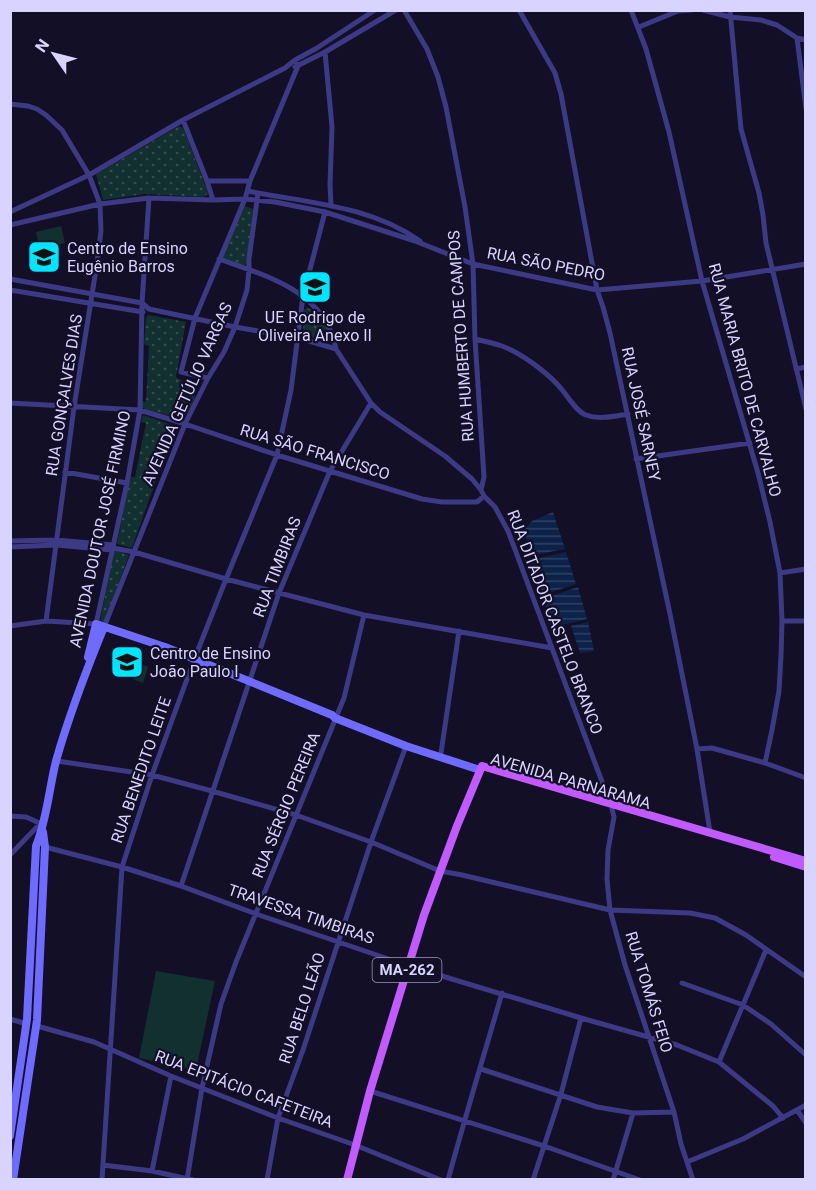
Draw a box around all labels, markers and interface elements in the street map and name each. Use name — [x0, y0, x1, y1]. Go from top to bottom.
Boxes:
north arrow — [24, 24, 84, 84]
text: N — [31, 36, 53, 56]
street label: RUA HUMBERTO DE CAMPOS — [444, 230, 478, 442]
school or university icon: Centro de Ensino Eugênio Barros — [26, 239, 62, 275]
place label: Centro de Ensino Eugênio Barros — [67, 239, 188, 276]
street label: RUA SÃO PEDRO — [485, 242, 607, 285]
street label: RUA MARIA BRITO DE CARVALHO — [705, 261, 785, 499]
school or university icon: UE Rodrigo de Oliveira Anexo II — [297, 269, 333, 305]
street label: AVENIDA GETÚLIO VARGAS — [138, 300, 236, 488]
place label: UE Rodrigo de Oliveira Anexo II — [258, 308, 372, 345]
street label: RUA GONÇALVES DIAS — [42, 313, 86, 477]
street label: RUA JOSÉ SARNEY — [617, 345, 665, 483]
street label: AVENIDA DOUTOR JOSÉ FIRMINO — [66, 409, 134, 649]
street label: RUA SÃO FRANCISCO — [238, 419, 392, 484]
street label: RUA DITADOR CASTELO BRANCO — [503, 507, 607, 737]
street label: RUA TIMBIRAS — [249, 514, 305, 620]
school or university icon: Centro de Ensino João Paulo I — [109, 644, 145, 680]
place label: Centro de Ensino João Paulo I — [150, 644, 271, 681]
street label: RUA BENEDITO LEITE — [107, 694, 175, 846]
street label: RUA SÉRGIO PEREIRA — [248, 729, 324, 881]
street label: AVENIDA PARNARAMA — [489, 749, 654, 813]
street label: TRAVESSA TIMBIRAS — [225, 880, 377, 948]
street label: RUA TOMÁS FEIO — [622, 929, 676, 1055]
street label: RUA BELO LEÃO — [274, 950, 329, 1066]
road number: MA-262 — [372, 958, 442, 982]
street label: RUA EPITÁCIO CAFETEIRA — [152, 1046, 336, 1132]

